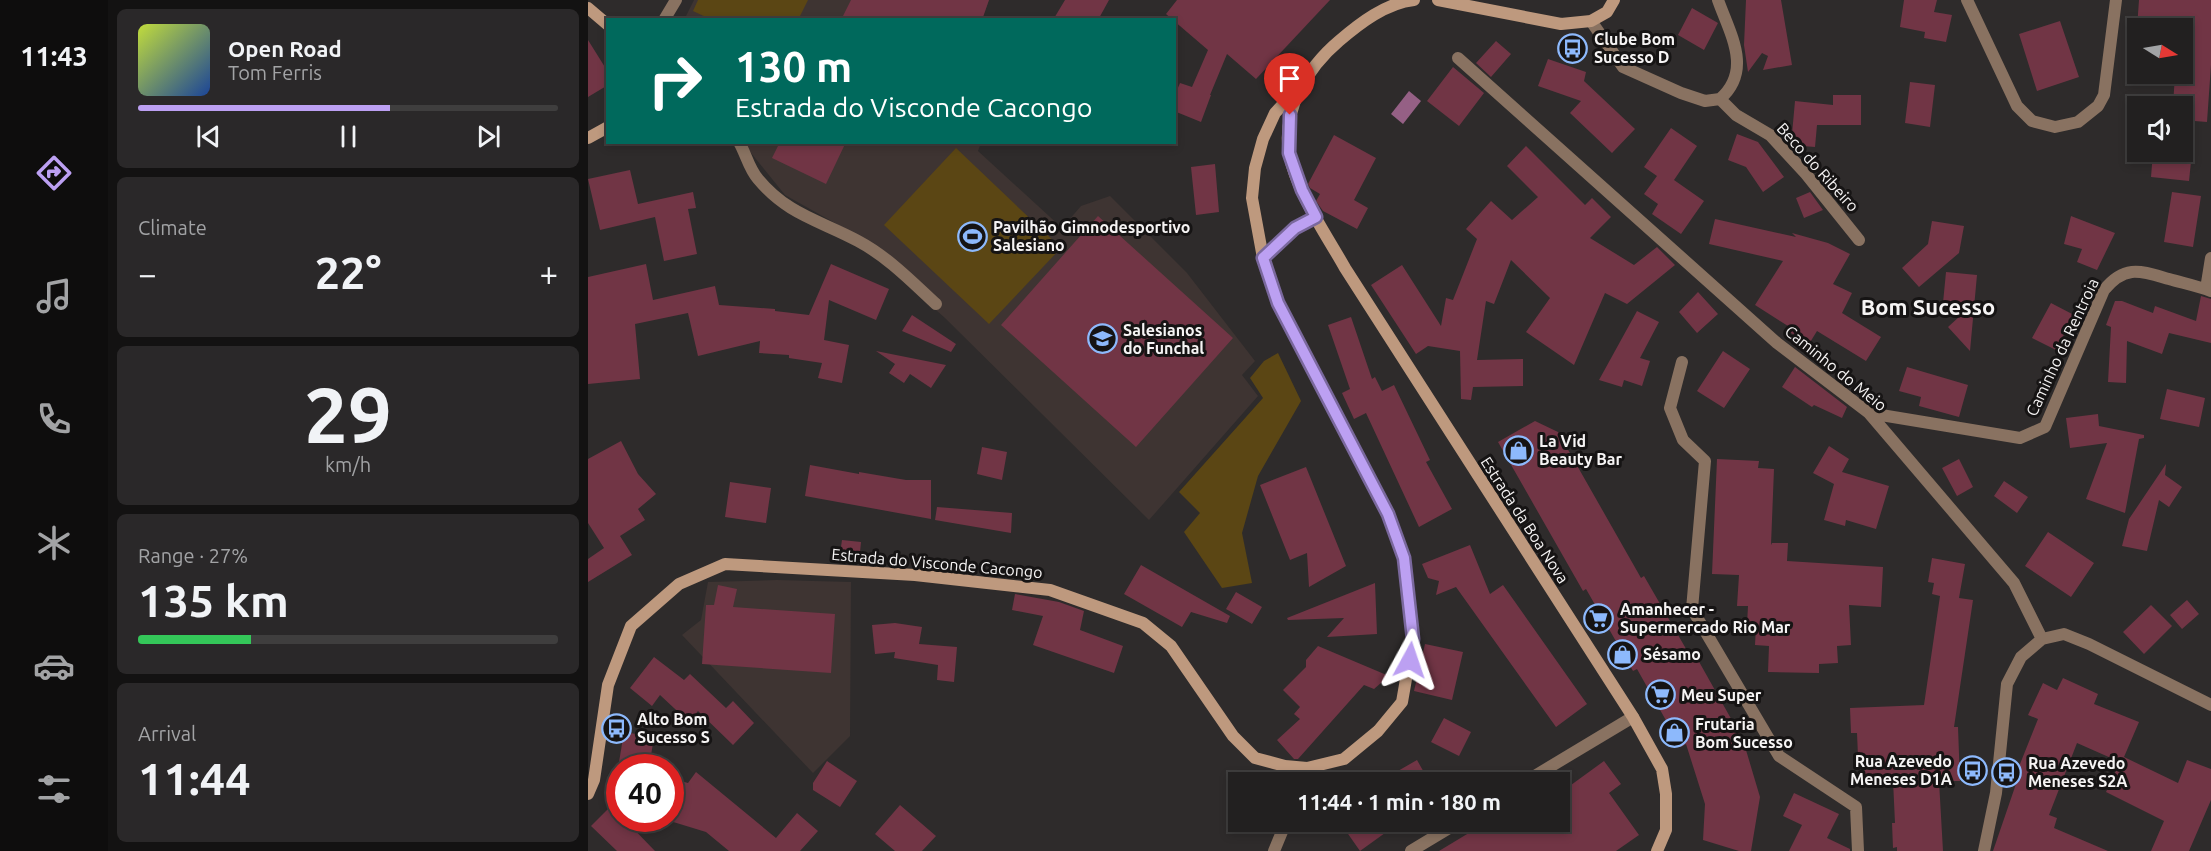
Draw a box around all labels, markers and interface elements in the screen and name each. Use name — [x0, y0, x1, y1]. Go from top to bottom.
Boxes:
north arrow — [2127, 18, 2193, 84]
map controls — [2127, 18, 2193, 162]
place label: Clube Bom Sucesso D — [1594, 30, 1675, 66]
bus stop icon: Clube Bom Sucesso D — [1557, 32, 1589, 64]
text: Open Road — [228, 36, 342, 61]
text: 11:43 — [20, 41, 88, 71]
icon: right — [636, 42, 714, 120]
text: 130 m — [735, 43, 852, 90]
pin — [1264, 53, 1315, 115]
text: Tom Ferris — [228, 61, 322, 84]
icon: arrive — [1273, 62, 1306, 95]
text: Estrada do Visconde Cacongo — [735, 92, 1093, 122]
button: sound — [2127, 96, 2193, 162]
street label: Beco do Ribeiro — [1773, 119, 1863, 215]
icon: previous — [192, 120, 225, 153]
icon: pause — [332, 120, 365, 153]
icon: next — [472, 120, 505, 153]
icon: directions — [33, 152, 75, 194]
text: Climate — [138, 216, 207, 239]
place label: Pavilhão Gimnodesportivo Salesiano — [993, 218, 1190, 254]
sports icon: Pavilhão Gimnodesportivo Salesiano — [956, 220, 988, 252]
text: 22° — [315, 247, 381, 298]
text: − — [138, 255, 157, 292]
text: + — [539, 255, 558, 292]
icon: music — [33, 275, 75, 317]
street label: Caminho da Rentroia — [2022, 275, 2102, 419]
district label: Bom Sucesso — [1861, 294, 1995, 319]
place label: Salesianos do Funchal — [1123, 321, 1204, 357]
street label: Caminho do Meio — [1782, 322, 1890, 414]
school or university icon: Salesianos do Funchal — [1086, 323, 1118, 355]
text: 29 — [304, 370, 392, 458]
icon: phone — [33, 398, 75, 440]
place label: La Vid Beauty Bar — [1539, 432, 1622, 468]
shop icon: La Vid Beauty Bar — [1502, 434, 1534, 466]
text: km/h — [325, 453, 371, 476]
street label: Estrada da Boa Nova — [1477, 453, 1573, 587]
icon: climate — [33, 522, 75, 564]
text: Range · 27% — [138, 544, 248, 567]
street label: Estrada do Visconde Cacongo — [831, 545, 1043, 581]
text: 135 km — [138, 575, 289, 626]
place label: Amanhecer - Supermercado Rio Mar — [1620, 600, 1791, 636]
supermarket icon: Amanhecer - Supermercado Rio Mar — [1583, 602, 1615, 634]
position arrow — [1378, 628, 1442, 692]
shop icon: Sésamo — [1606, 638, 1638, 670]
icon: car — [33, 645, 75, 687]
place label: Sésamo — [1643, 645, 1701, 663]
supermarket icon: Meu Super — [1644, 679, 1676, 711]
place label: Meu Super — [1681, 686, 1762, 704]
place label: Alto Bom Sucesso S — [637, 710, 710, 746]
bus stop icon: Alto Bom Sucesso S — [600, 712, 632, 744]
place label: Frutaria Bom Sucesso — [1695, 715, 1793, 751]
shop icon: Frutaria Bom Sucesso — [1658, 717, 1690, 749]
text: Arrival — [138, 722, 196, 745]
place label: Rua Azevedo Meneses D1A — [1850, 752, 1953, 788]
text: 11:44 — [138, 753, 251, 804]
speed limit sign: 40 — [606, 754, 684, 832]
bus stop icon: Rua Azevedo Meneses D1A — [1957, 754, 1989, 786]
place label: Rua Azevedo Meneses S2A — [2028, 754, 2128, 790]
bus stop icon: Rua Azevedo Meneses S2A — [1991, 756, 2023, 788]
icon: filters — [33, 768, 75, 810]
text: 11:44 · 1 min · 180 m — [1297, 789, 1501, 814]

